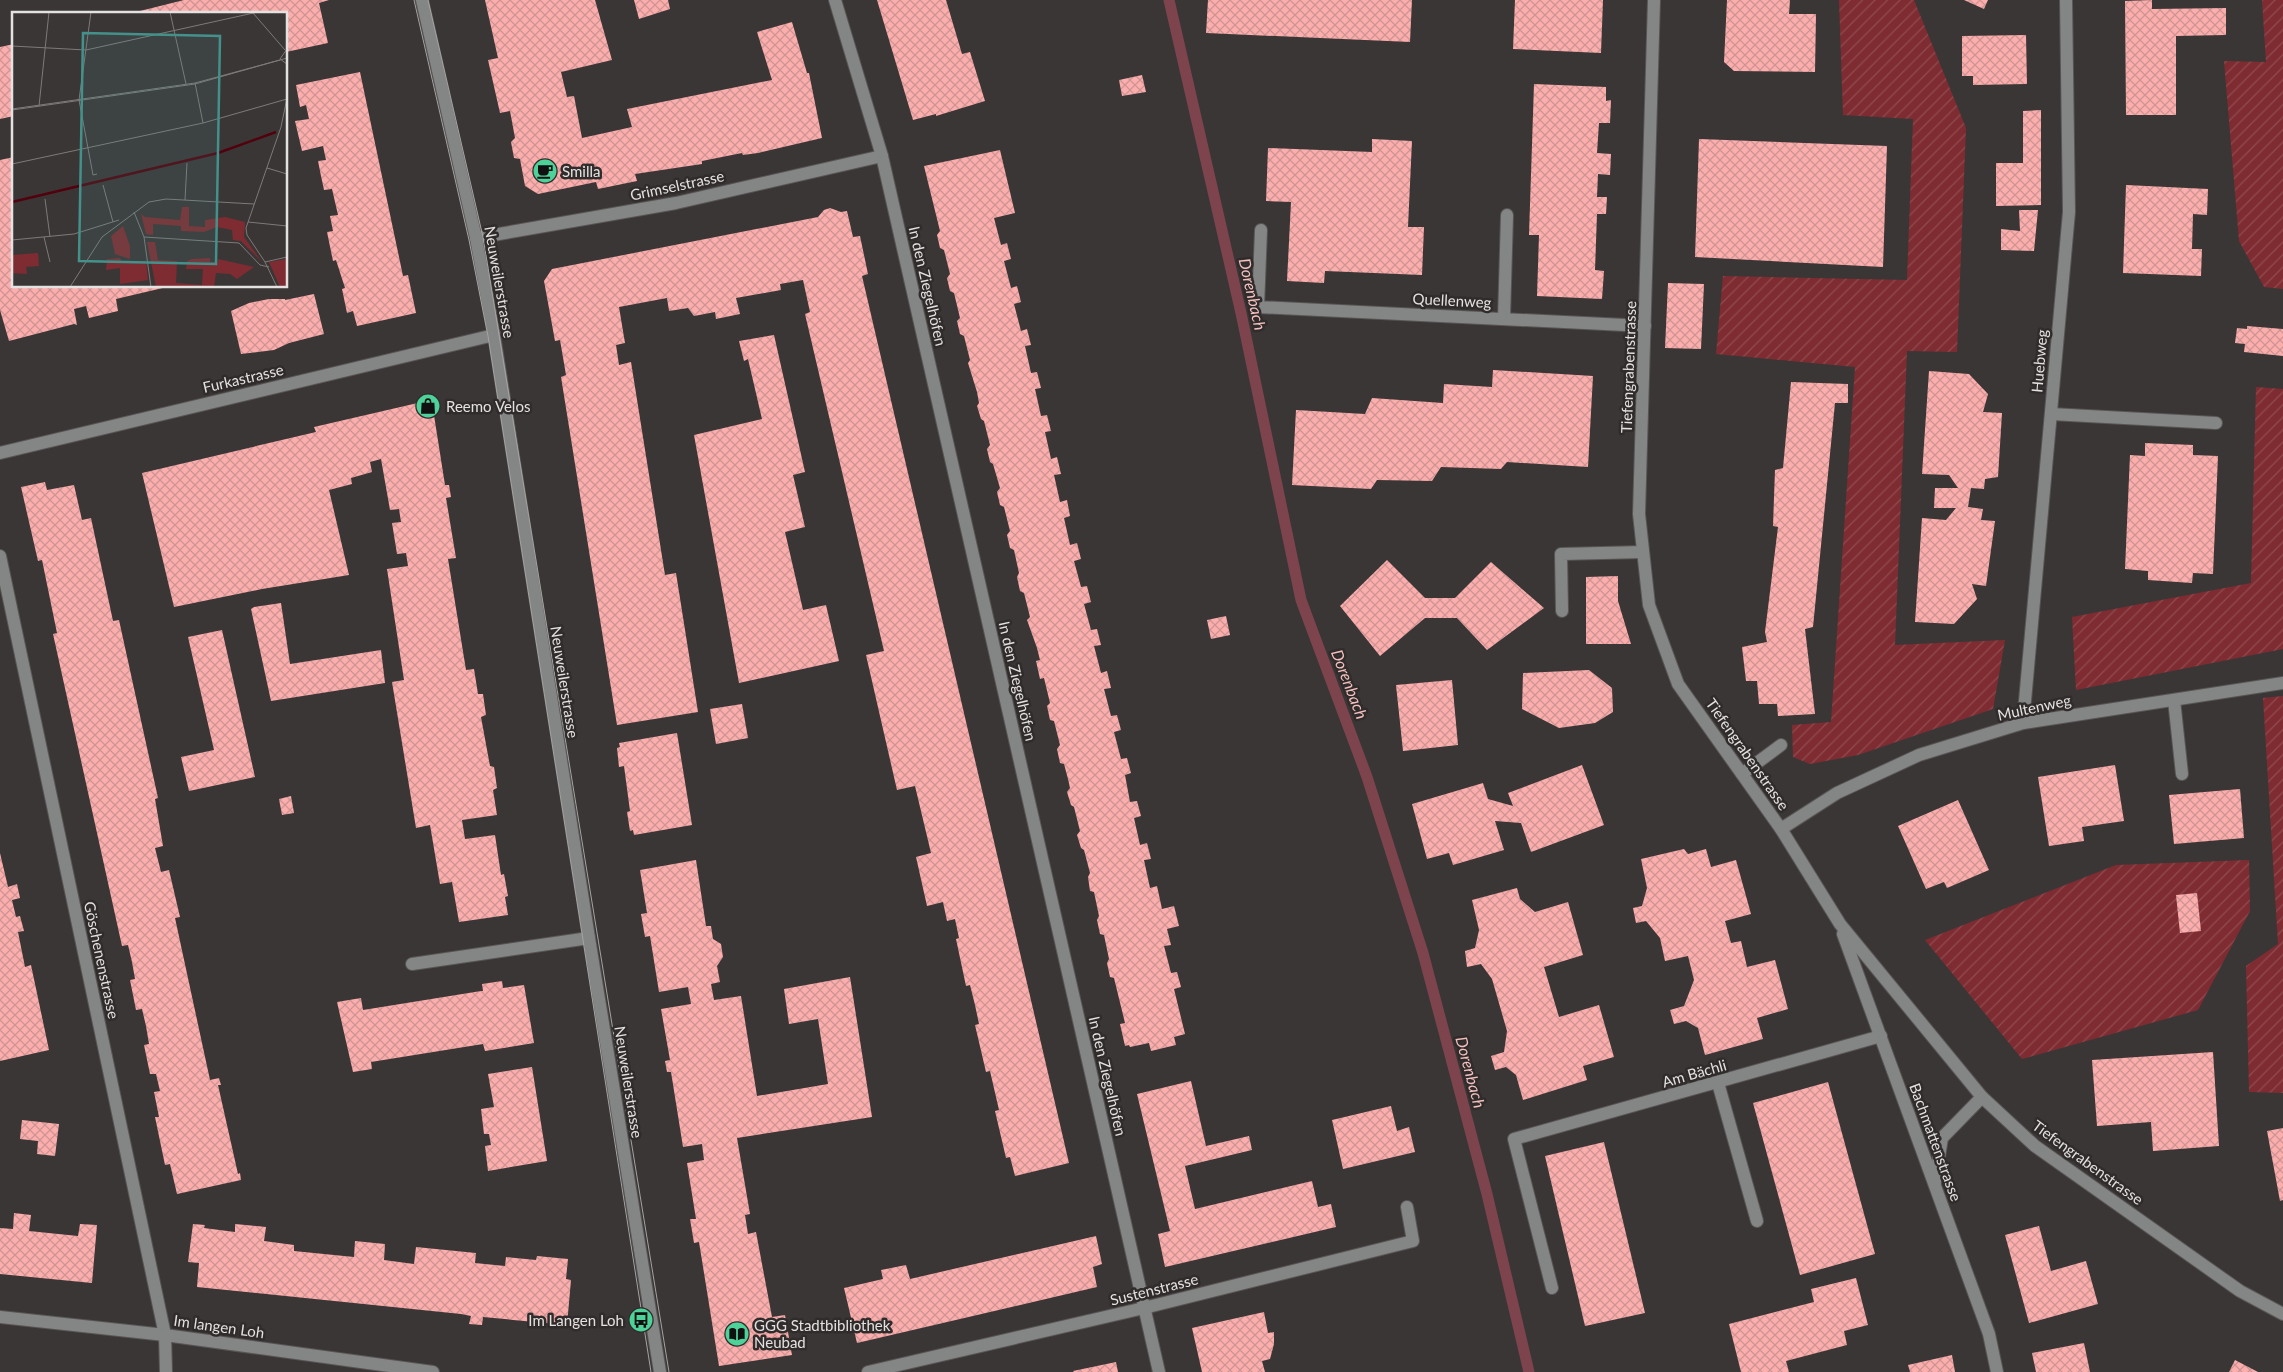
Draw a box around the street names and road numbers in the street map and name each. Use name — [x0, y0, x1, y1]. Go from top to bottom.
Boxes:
street label: Grimselstrasse — [628, 166, 726, 204]
street label: In den Ziegelhöfen — [905, 224, 951, 348]
street label: Neuweilerstrasse — [481, 225, 519, 339]
street label: Quellenweg — [1412, 289, 1492, 311]
street label: Tiefengrabenstrasse — [1617, 300, 1639, 433]
street label: Huebweg — [2027, 328, 2051, 393]
street label: Furkastrasse — [201, 360, 285, 396]
street label: In den Ziegelhöfen — [995, 619, 1041, 743]
street label: Neuweilerstrasse — [547, 625, 583, 739]
street label: Multenweg — [1996, 690, 2073, 724]
street label: Tiefengrabenstrasse — [1703, 695, 1793, 813]
street label: Göschenenstrasse — [81, 900, 123, 1020]
street label: In den Ziegelhöfen — [1085, 1014, 1131, 1138]
street label: Neuweilerstrasse — [611, 1025, 647, 1139]
street label: Am Bächli — [1660, 1055, 1728, 1091]
street label: Bachmattenstrasse — [1906, 1080, 1966, 1204]
street label: Tiefengrabenstrasse — [2029, 1116, 2147, 1208]
street label: Sustenstrasse — [1108, 1269, 1200, 1309]
street label: Im langen Loh — [172, 1311, 266, 1341]

